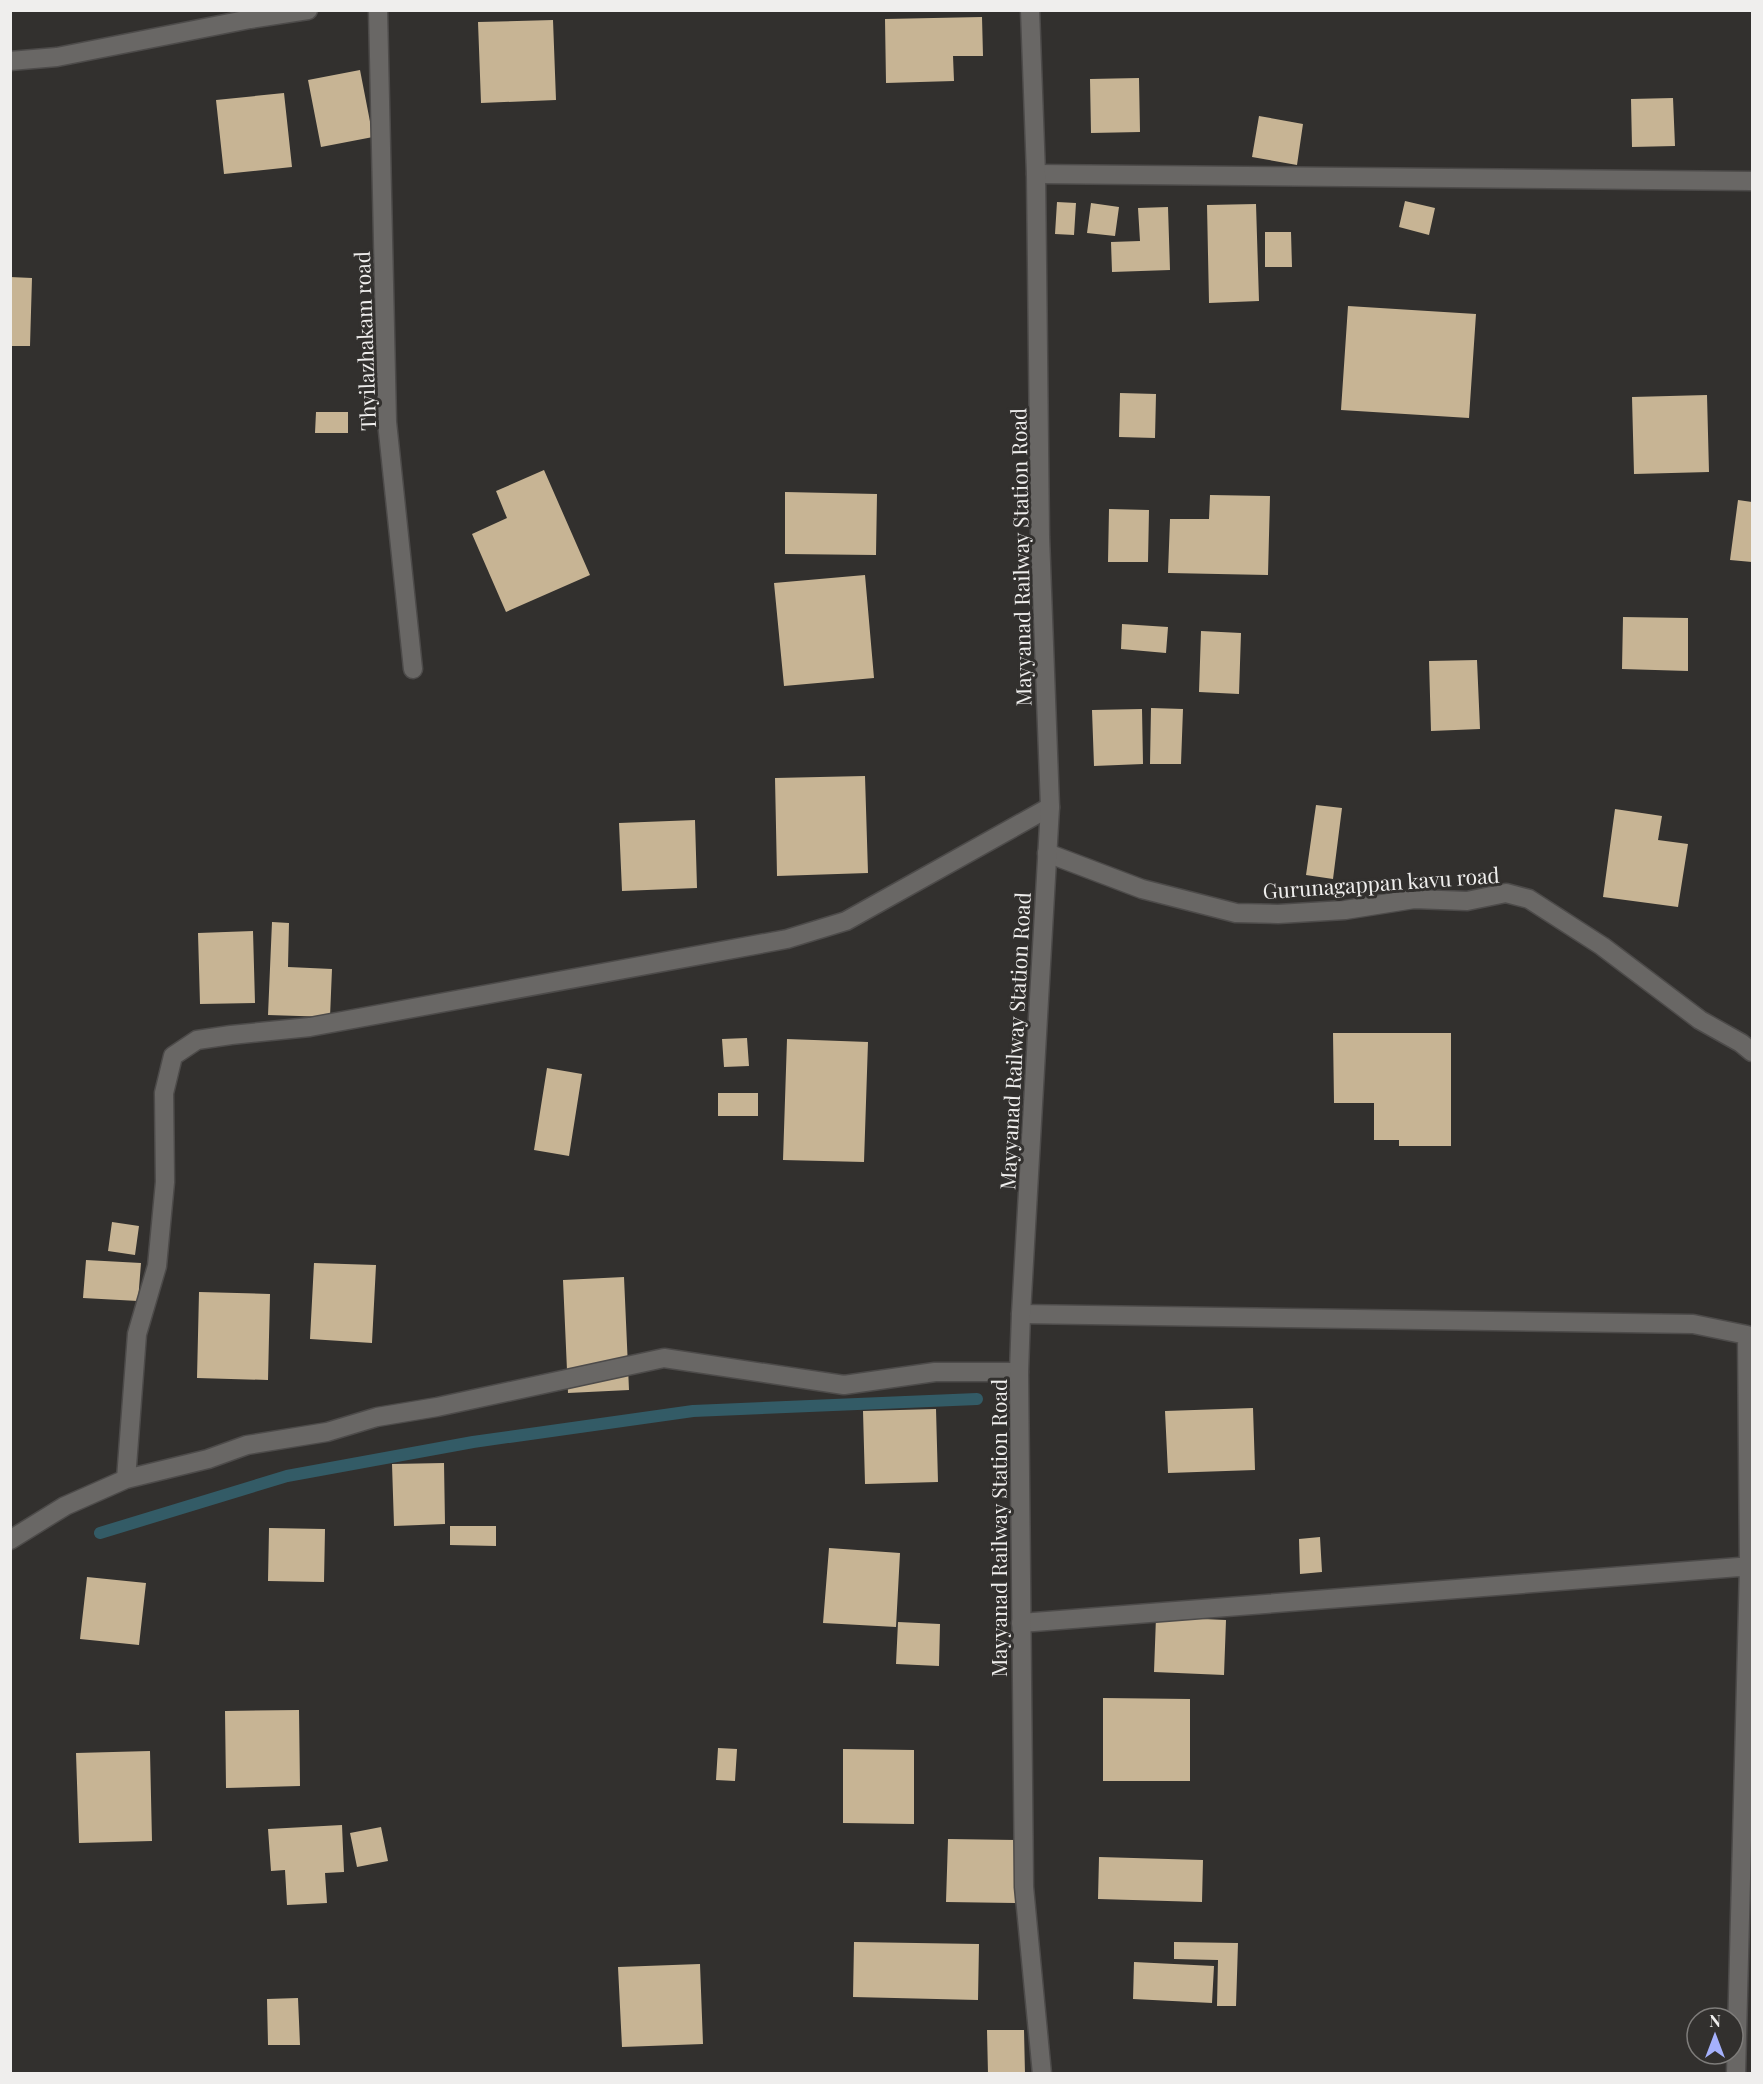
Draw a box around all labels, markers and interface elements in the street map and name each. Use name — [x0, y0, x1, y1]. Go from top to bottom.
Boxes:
street label: Thyilazhakam road — [347, 251, 381, 431]
street label: Mayyanad Railway Station Road — [1003, 408, 1037, 706]
street label: Gurunagappan kavu road — [1262, 860, 1500, 904]
street label: Mayyanad Railway Station Road — [992, 891, 1036, 1191]
street label: Mayyanad Railway Station Road — [984, 1379, 1012, 1677]
north arrow — [1685, 2006, 1745, 2066]
text: N — [1709, 2010, 1721, 2031]

